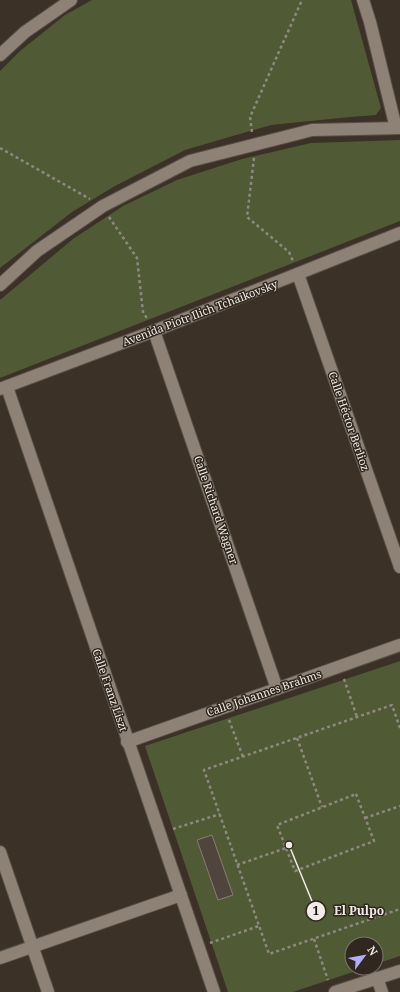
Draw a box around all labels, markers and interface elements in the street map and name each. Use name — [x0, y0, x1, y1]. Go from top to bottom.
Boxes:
street label: Avenida Piotr Ilich Tchaikovsky — [120, 276, 280, 349]
street label: Calle Héctor Berlioz — [325, 369, 373, 472]
street label: Calle Richard Wagner — [191, 454, 242, 567]
street label: Calle Franz Liszt — [89, 646, 132, 733]
street label: Calle Johannes Brahms — [204, 666, 323, 719]
callout: El Pulpo — [306, 899, 392, 923]
text: 1 — [313, 902, 320, 919]
text: El Pulpo — [334, 902, 384, 919]
north arrow — [344, 936, 384, 976]
text: N — [364, 943, 382, 958]

